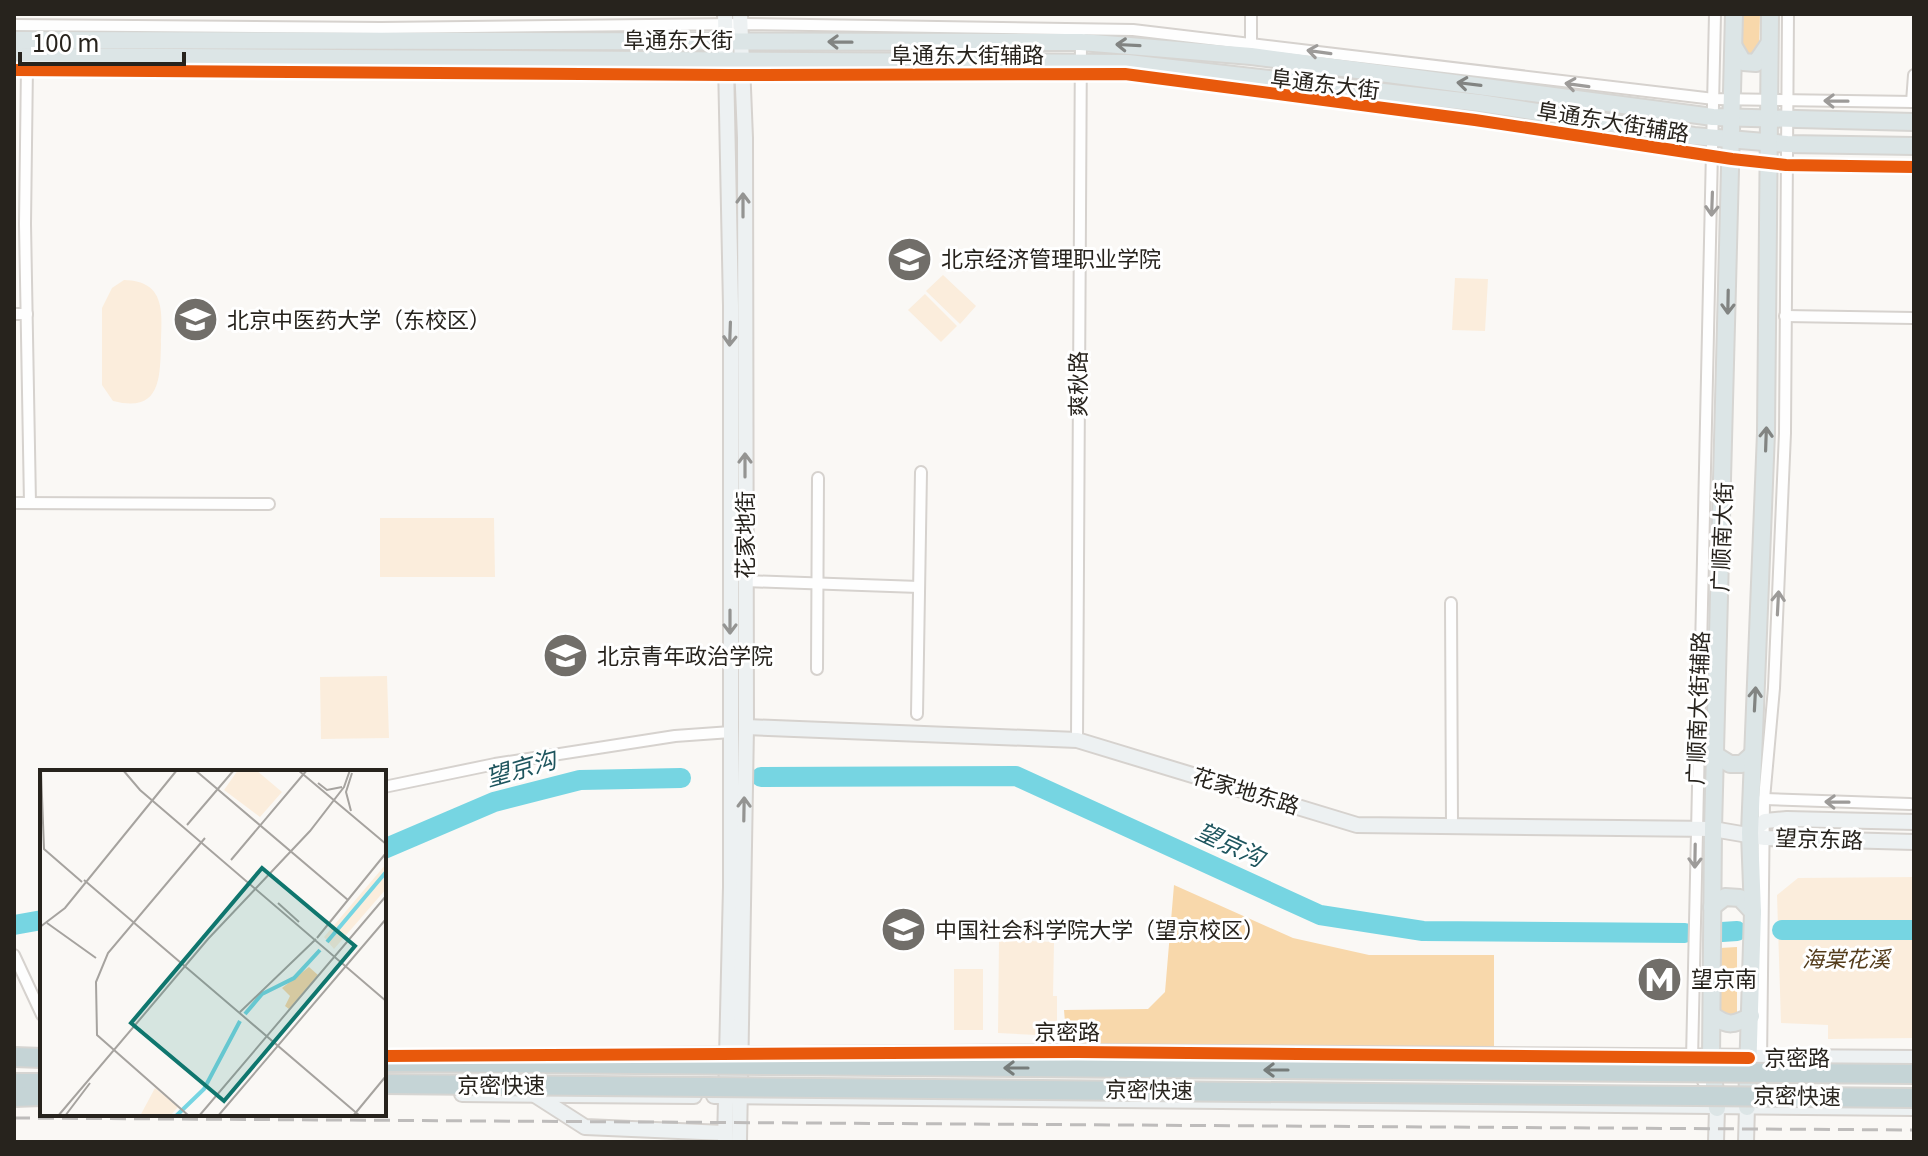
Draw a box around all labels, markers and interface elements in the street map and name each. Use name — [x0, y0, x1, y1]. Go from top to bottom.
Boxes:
scale bar — [20, 16, 184, 66]
street label: 阜通东大街 — [623, 22, 733, 54]
text: 100 m — [32, 24, 100, 59]
one-way arrow — [827, 34, 854, 49]
street label: 阜通东大街辅路 — [890, 37, 1044, 69]
one-way arrow — [1115, 37, 1142, 52]
one-way arrow — [1306, 44, 1333, 59]
street label: 阜通东大街 — [1269, 59, 1382, 105]
one-way arrow — [1457, 77, 1483, 92]
one-way arrow — [1565, 77, 1590, 92]
street label: 阜通东大街辅路 — [1535, 92, 1692, 148]
one-way arrow — [1823, 93, 1850, 109]
one-way arrow — [1704, 190, 1719, 217]
one-way arrow — [735, 192, 751, 219]
school or university icon: 北京经济管理职业学院 — [886, 235, 934, 283]
place label: 北京经济管理职业学院 — [941, 241, 1161, 273]
one-way arrow — [1721, 288, 1736, 315]
school or university icon: 北京中医药大学（东校区） — [172, 296, 220, 344]
place label: 北京中医药大学（东校区） — [227, 302, 491, 334]
one-way arrow — [722, 320, 737, 347]
street label: 爽秋路 — [1060, 351, 1092, 417]
one-way arrow — [1758, 426, 1773, 453]
one-way arrow — [737, 452, 753, 479]
street label: 广顺南大街 — [1702, 481, 1738, 592]
street label: 花家地街 — [727, 491, 759, 579]
one-way arrow — [1771, 590, 1786, 617]
one-way arrow — [722, 608, 738, 635]
street label: 广顺南大街辅路 — [1677, 630, 1715, 785]
school or university icon: 北京青年政治学院 — [542, 632, 590, 680]
place label: 北京青年政治学院 — [597, 638, 773, 670]
one-way arrow — [1748, 686, 1763, 713]
water label: 望京沟 — [481, 739, 563, 793]
street label: 花家地东路 — [1189, 758, 1304, 820]
inset map — [40, 770, 386, 1116]
one-way arrow — [1824, 794, 1851, 810]
one-way arrow — [737, 796, 752, 823]
water label: 望京沟 — [1191, 812, 1274, 875]
street label: 望京东路 — [1775, 819, 1864, 855]
one-way arrow — [1687, 842, 1702, 869]
school or university icon: 中国社会科学院大学（望京校区） — [880, 906, 928, 954]
place label: 中国社会科学院大学（望京校区） — [935, 912, 1265, 944]
park label: 海棠花溪 — [1802, 941, 1892, 973]
metro station icon: 望京南 — [1636, 955, 1684, 1003]
place label: 望京南 — [1691, 961, 1757, 993]
street label: 京密路 — [1034, 1014, 1100, 1046]
street label: 京密路 — [1764, 1040, 1830, 1072]
one-way arrow — [1003, 1060, 1030, 1076]
one-way arrow — [1263, 1062, 1290, 1078]
street label: 京密快速 — [457, 1067, 545, 1099]
street label: 京密快速 — [1105, 1071, 1193, 1105]
street label: 京密快速 — [1753, 1077, 1841, 1111]

